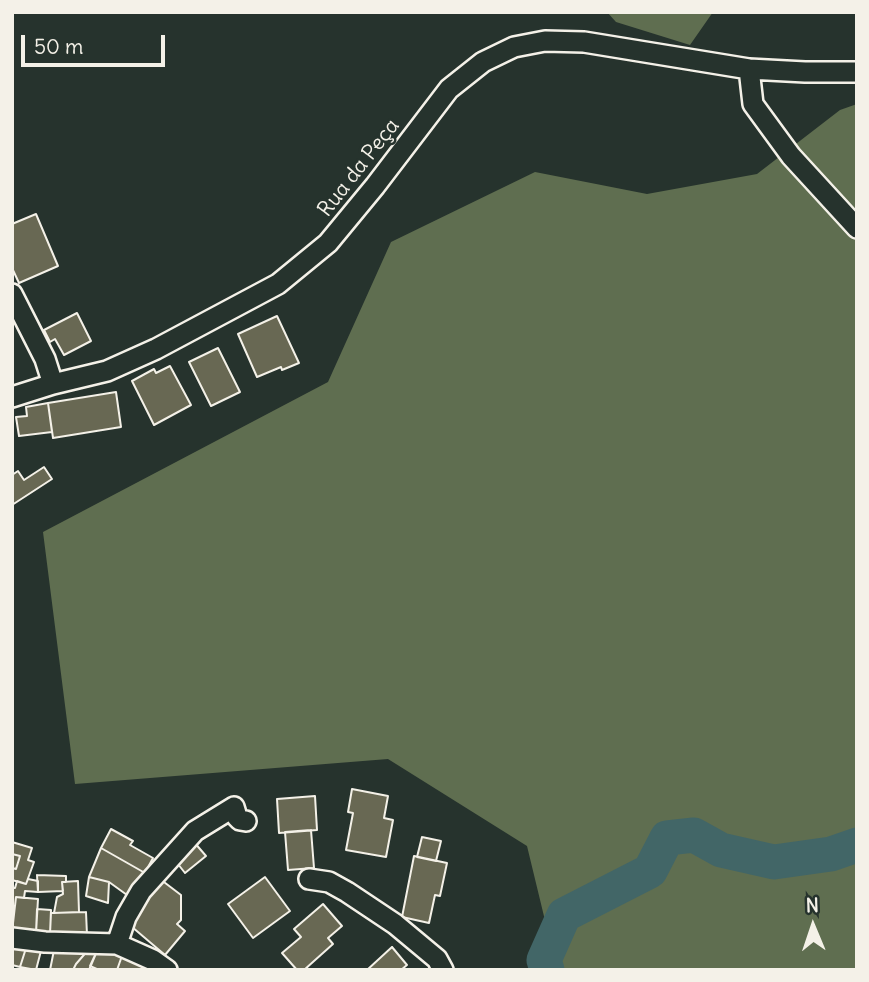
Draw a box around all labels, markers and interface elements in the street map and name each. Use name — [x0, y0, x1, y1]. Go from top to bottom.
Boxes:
scale bar — [24, 21, 168, 65]
text: 50 m — [34, 33, 83, 60]
street label: Rua da Peça — [313, 114, 405, 222]
north arrow — [778, 891, 848, 961]
text: N — [805, 893, 819, 917]

